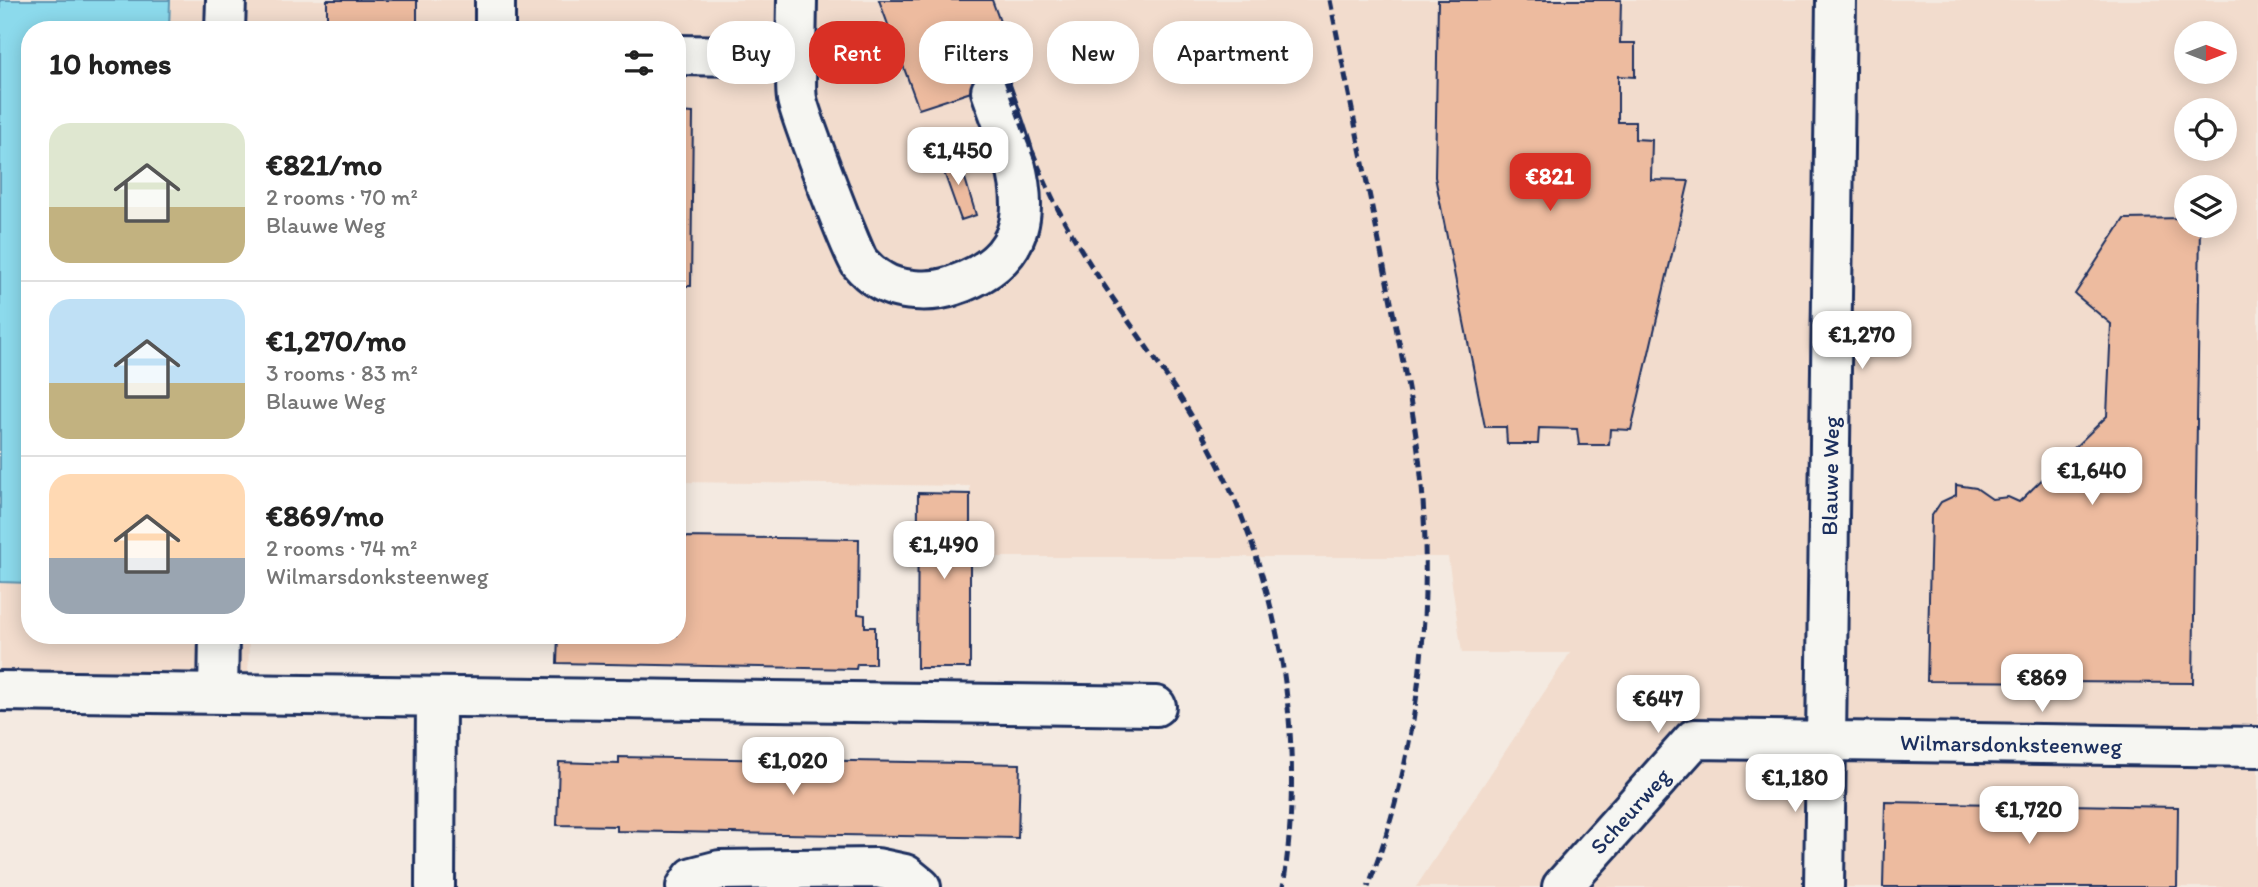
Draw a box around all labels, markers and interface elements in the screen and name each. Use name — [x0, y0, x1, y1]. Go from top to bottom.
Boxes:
chip: Buy — [707, 21, 795, 84]
chip: Rent — [809, 21, 905, 84]
chip: Filters — [919, 21, 1033, 84]
chip: New — [1047, 21, 1139, 84]
chip: Apartment — [1153, 21, 1313, 84]
north arrow — [2174, 21, 2236, 84]
map controls — [2174, 21, 2237, 238]
icon: filters — [620, 44, 658, 82]
text: 10 homes — [49, 45, 172, 82]
button: locate — [2174, 98, 2237, 161]
pin: €1,450 — [901, 128, 1015, 187]
text: €1,450 — [923, 136, 993, 164]
text: €821/mo — [266, 146, 382, 183]
icon: home — [105, 151, 189, 235]
pin: €821 — [1509, 154, 1591, 213]
text: €821 — [1526, 162, 1574, 190]
button: layers — [2174, 175, 2237, 238]
text: 2 rooms · 70 m² — [266, 183, 418, 211]
text: Blauwe Weg — [266, 211, 386, 239]
pin: €1,270 — [1805, 312, 1919, 371]
text: €1,270 — [1829, 320, 1895, 348]
text: €1,270/mo — [266, 322, 406, 359]
icon: home — [105, 327, 189, 411]
text: 3 rooms · 83 m² — [266, 359, 418, 387]
text: Blauwe Weg — [266, 387, 386, 415]
street label: Blauwe Weg — [1815, 416, 1845, 536]
pin: €1,640 — [2035, 448, 2149, 507]
text: €1,640 — [2057, 456, 2127, 484]
text: €869/mo — [266, 497, 384, 534]
icon: home — [105, 502, 189, 586]
pin: €1,490 — [887, 522, 1001, 581]
text: €1,490 — [909, 530, 979, 558]
text: 2 rooms · 74 m² — [266, 534, 418, 562]
text: Wilmarsdonksteenweg — [266, 562, 489, 590]
pin: €869 — [2001, 654, 2083, 714]
text: €869 — [2017, 663, 2067, 691]
pin: €647 — [1617, 676, 1699, 735]
text: €647 — [1633, 684, 1683, 712]
street label: Wilmarsdonksteenweg — [1900, 728, 2123, 760]
pin: €1,020 — [736, 738, 850, 797]
text: €1,020 — [758, 746, 828, 774]
pin: €1,180 — [1738, 754, 1852, 814]
street label: Scheurweg — [1584, 762, 1676, 860]
text: €1,180 — [1762, 763, 1828, 791]
pin: €1,720 — [1972, 786, 2086, 846]
text: €1,720 — [1996, 795, 2062, 823]

